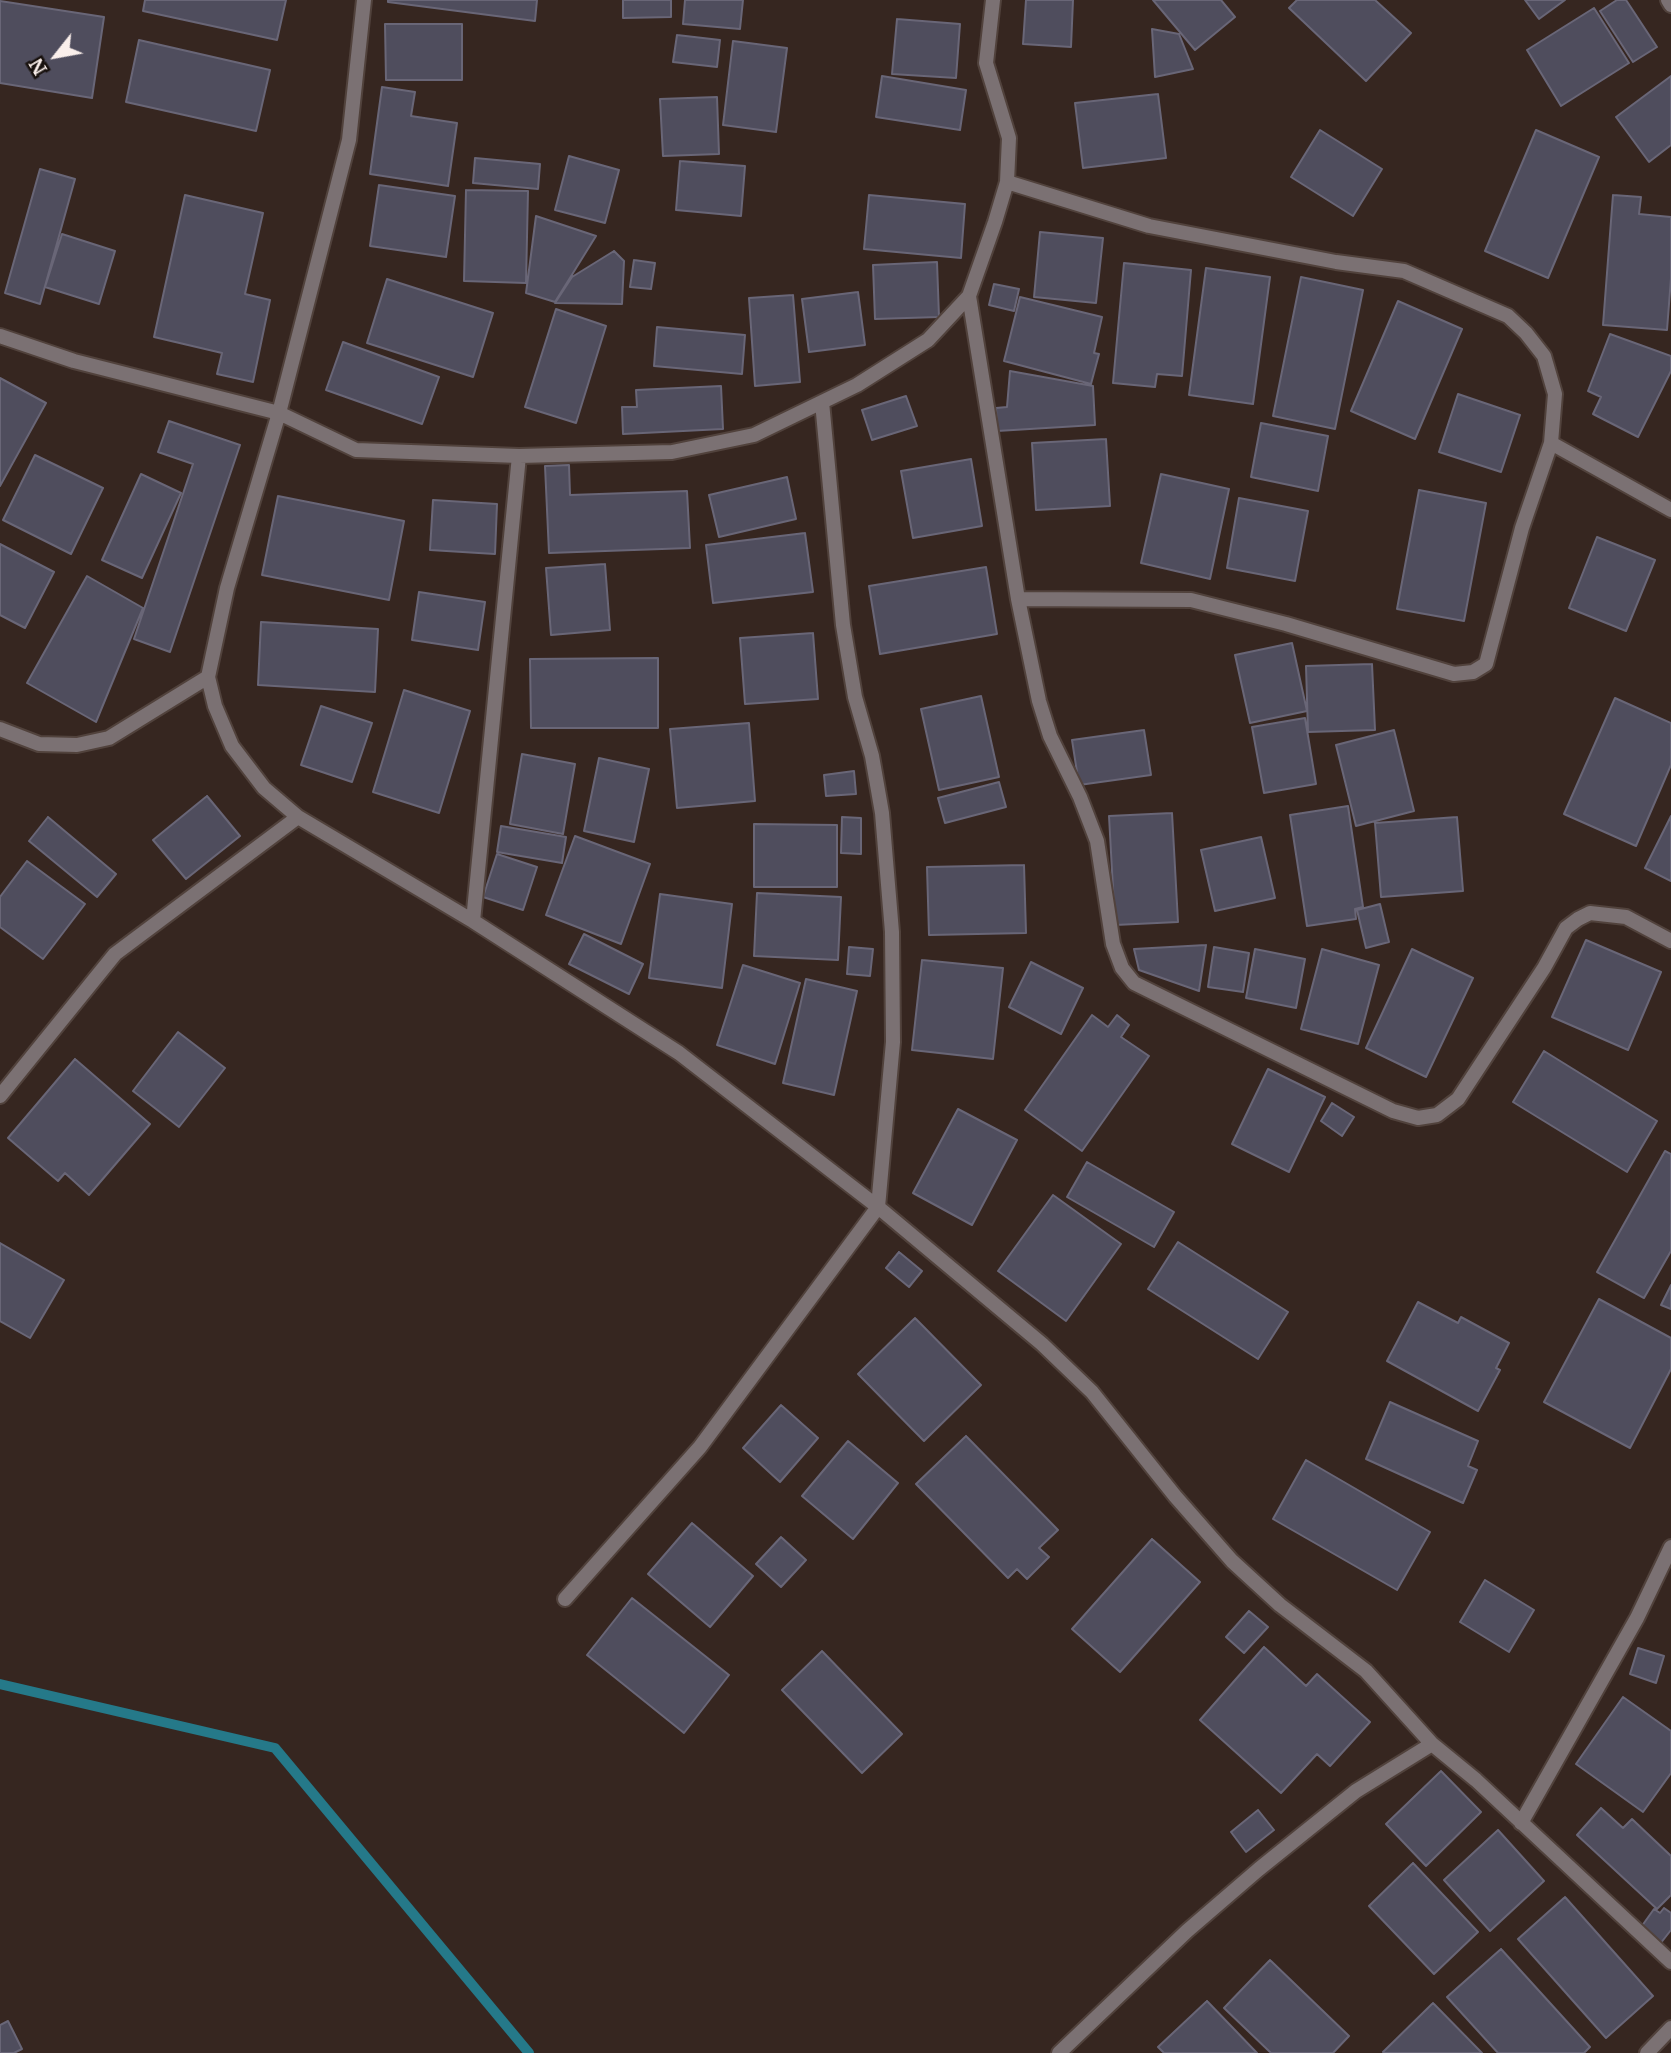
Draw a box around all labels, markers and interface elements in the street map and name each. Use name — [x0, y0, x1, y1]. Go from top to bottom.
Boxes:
north arrow — [21, 21, 91, 91]
text: N — [24, 54, 52, 79]

